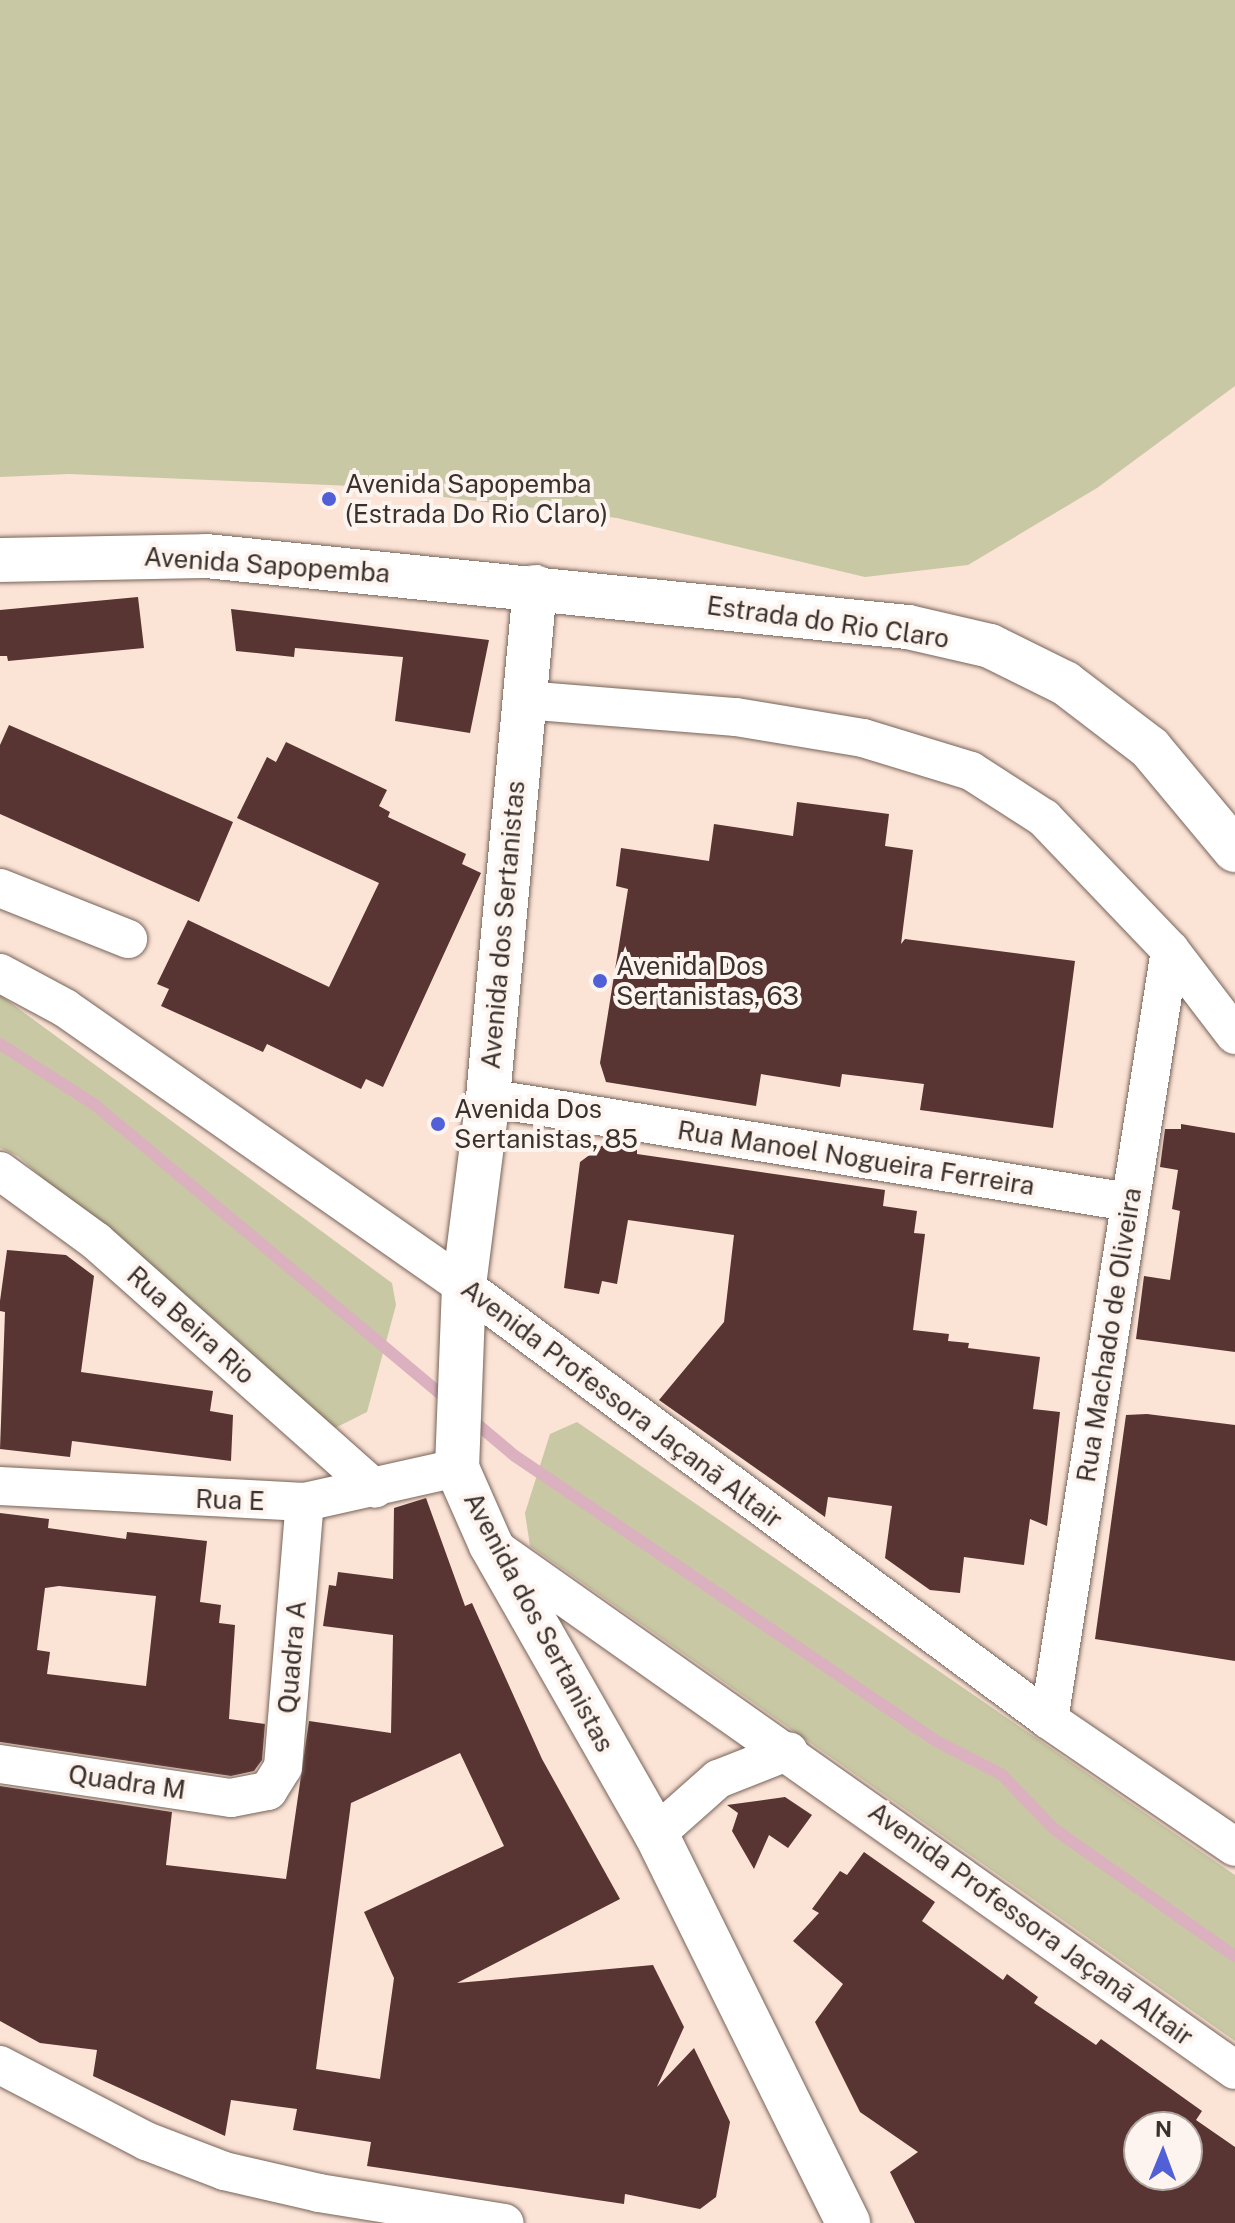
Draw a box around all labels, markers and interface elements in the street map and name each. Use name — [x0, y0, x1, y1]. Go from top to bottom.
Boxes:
place label: Avenida Sapopemba (Estrada Do Rio Claro) — [345, 468, 608, 530]
marker: Avenida Sapopemba (Estrada Do Rio Claro) — [320, 490, 338, 508]
street label: Avenida Sapopemba — [143, 541, 391, 589]
street label: Estrada do Rio Claro — [704, 589, 952, 655]
street label: Avenida dos Sertanistas — [475, 779, 531, 1071]
place label: Avenida Dos Sertanistas, 63 — [616, 950, 799, 1012]
marker: Avenida Dos Sertanistas, 63 — [591, 972, 609, 990]
place label: Avenida Dos Sertanistas, 85 — [454, 1093, 638, 1154]
street label: Rua Manoel Nogueira Ferreira — [675, 1114, 1037, 1202]
marker: Avenida Dos Sertanistas, 85 — [429, 1115, 447, 1133]
street label: Rua Machado de Oliveira — [1070, 1185, 1148, 1485]
street label: Rua Beira Rio — [121, 1260, 261, 1390]
street label: Avenida Professora Jaçanã Altair — [455, 1273, 789, 1535]
street label: Rua E — [195, 1483, 265, 1517]
street label: Avenida dos Sertanistas — [457, 1487, 621, 1757]
street label: Quadra A — [272, 1599, 312, 1715]
street label: Quadra M — [66, 1758, 188, 1806]
street label: Avenida Professora Jaçanã Altair — [862, 1796, 1200, 2052]
north arrow — [1123, 2111, 1203, 2191]
text: N — [1155, 2116, 1172, 2142]

